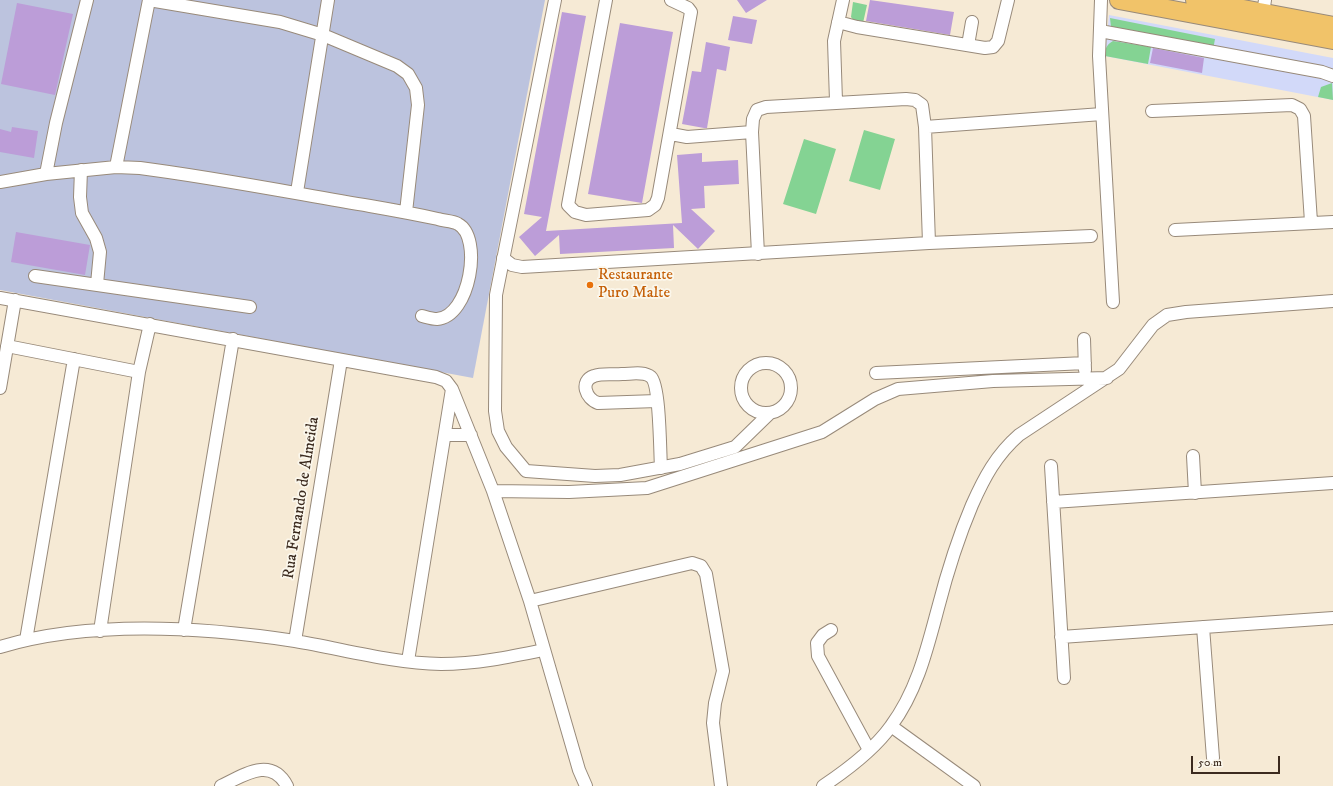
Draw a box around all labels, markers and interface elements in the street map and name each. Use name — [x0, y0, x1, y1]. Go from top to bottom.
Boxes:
place label: Restaurante Puro Malte — [598, 266, 673, 304]
marker: Restaurante Puro Malte — [585, 280, 595, 290]
street label: Rua Fernando de Almeida — [280, 416, 324, 580]
scale bar — [1193, 748, 1282, 774]
text: 50 m — [1198, 755, 1222, 770]

